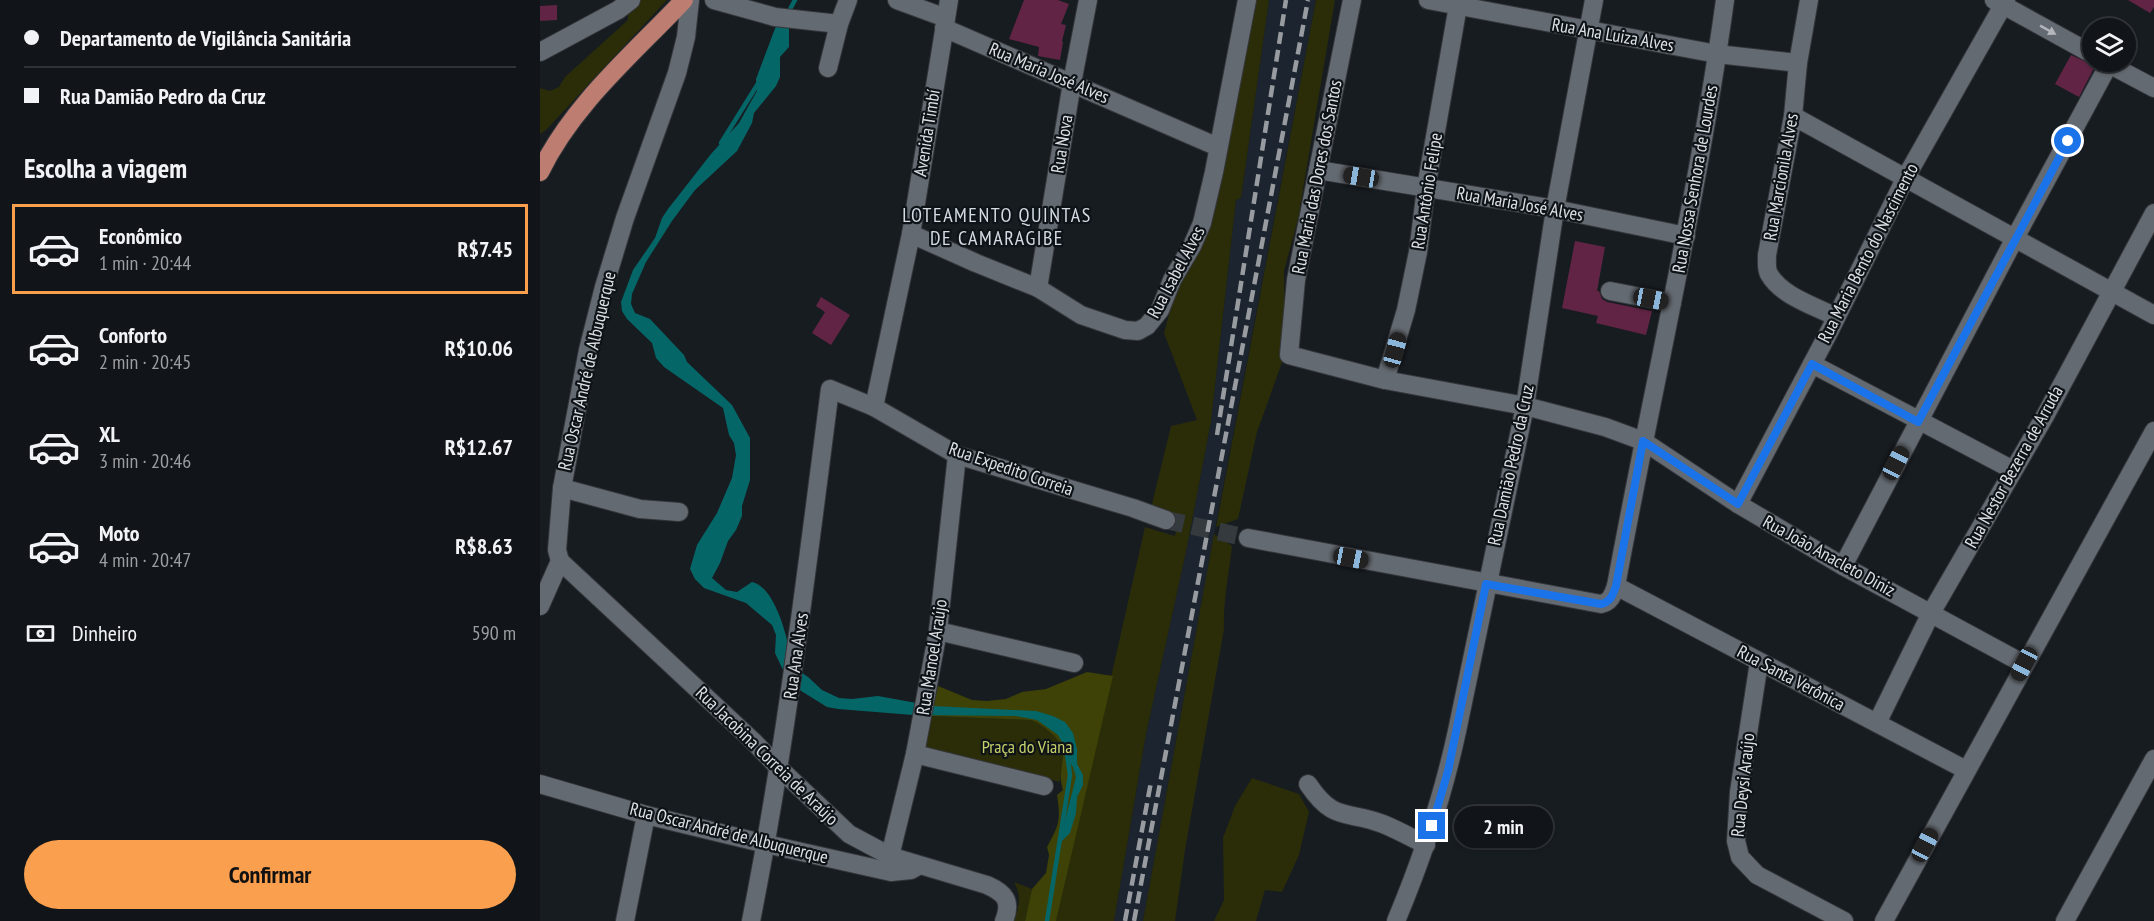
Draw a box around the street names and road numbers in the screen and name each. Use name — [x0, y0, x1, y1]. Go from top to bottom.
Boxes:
street label: Rua Ana Luiza Alves — [1550, 12, 1676, 57]
street label: Rua Maria José Alves — [986, 37, 1113, 108]
street label: Rua Maria das Dores dos Santos — [1286, 78, 1347, 276]
street label: Rua Nossa Senhora de Lourdes — [1667, 83, 1722, 275]
street label: Avenida Timbí — [908, 88, 945, 178]
street label: Rua Marcionila Alves — [1758, 111, 1803, 242]
street label: Rua Nova — [1046, 113, 1077, 175]
street label: Rua Antônio Felipe — [1406, 131, 1447, 251]
street label: Rua Maria Bento do Nascimento — [1812, 159, 1923, 346]
street label: Rua Maria José Alves — [1455, 181, 1585, 226]
street label: Rua Isabel Alves — [1142, 222, 1209, 322]
street label: Rua Oscar André de Albuquerque — [552, 269, 621, 473]
street label: Rua Damião Pedro da Cruz — [1482, 382, 1539, 547]
street label: Rua Nestor Bezerra de Arruda — [1959, 382, 2068, 552]
street label: Rua Expedito Correia — [946, 437, 1076, 501]
street label: Rua João Anacleto Diniz — [1759, 510, 1899, 601]
street label: Rua Manoel Araújo — [911, 597, 952, 716]
street label: Rua Ana Alves — [778, 611, 813, 701]
street label: Rua Santa Verônica — [1733, 640, 1849, 716]
street label: Rua Jacobina Correia de Araújo — [691, 681, 844, 830]
street label: Rua Deysi Araújo — [1726, 732, 1759, 838]
street label: Rua Oscar André de Albuquerque — [628, 797, 831, 868]

